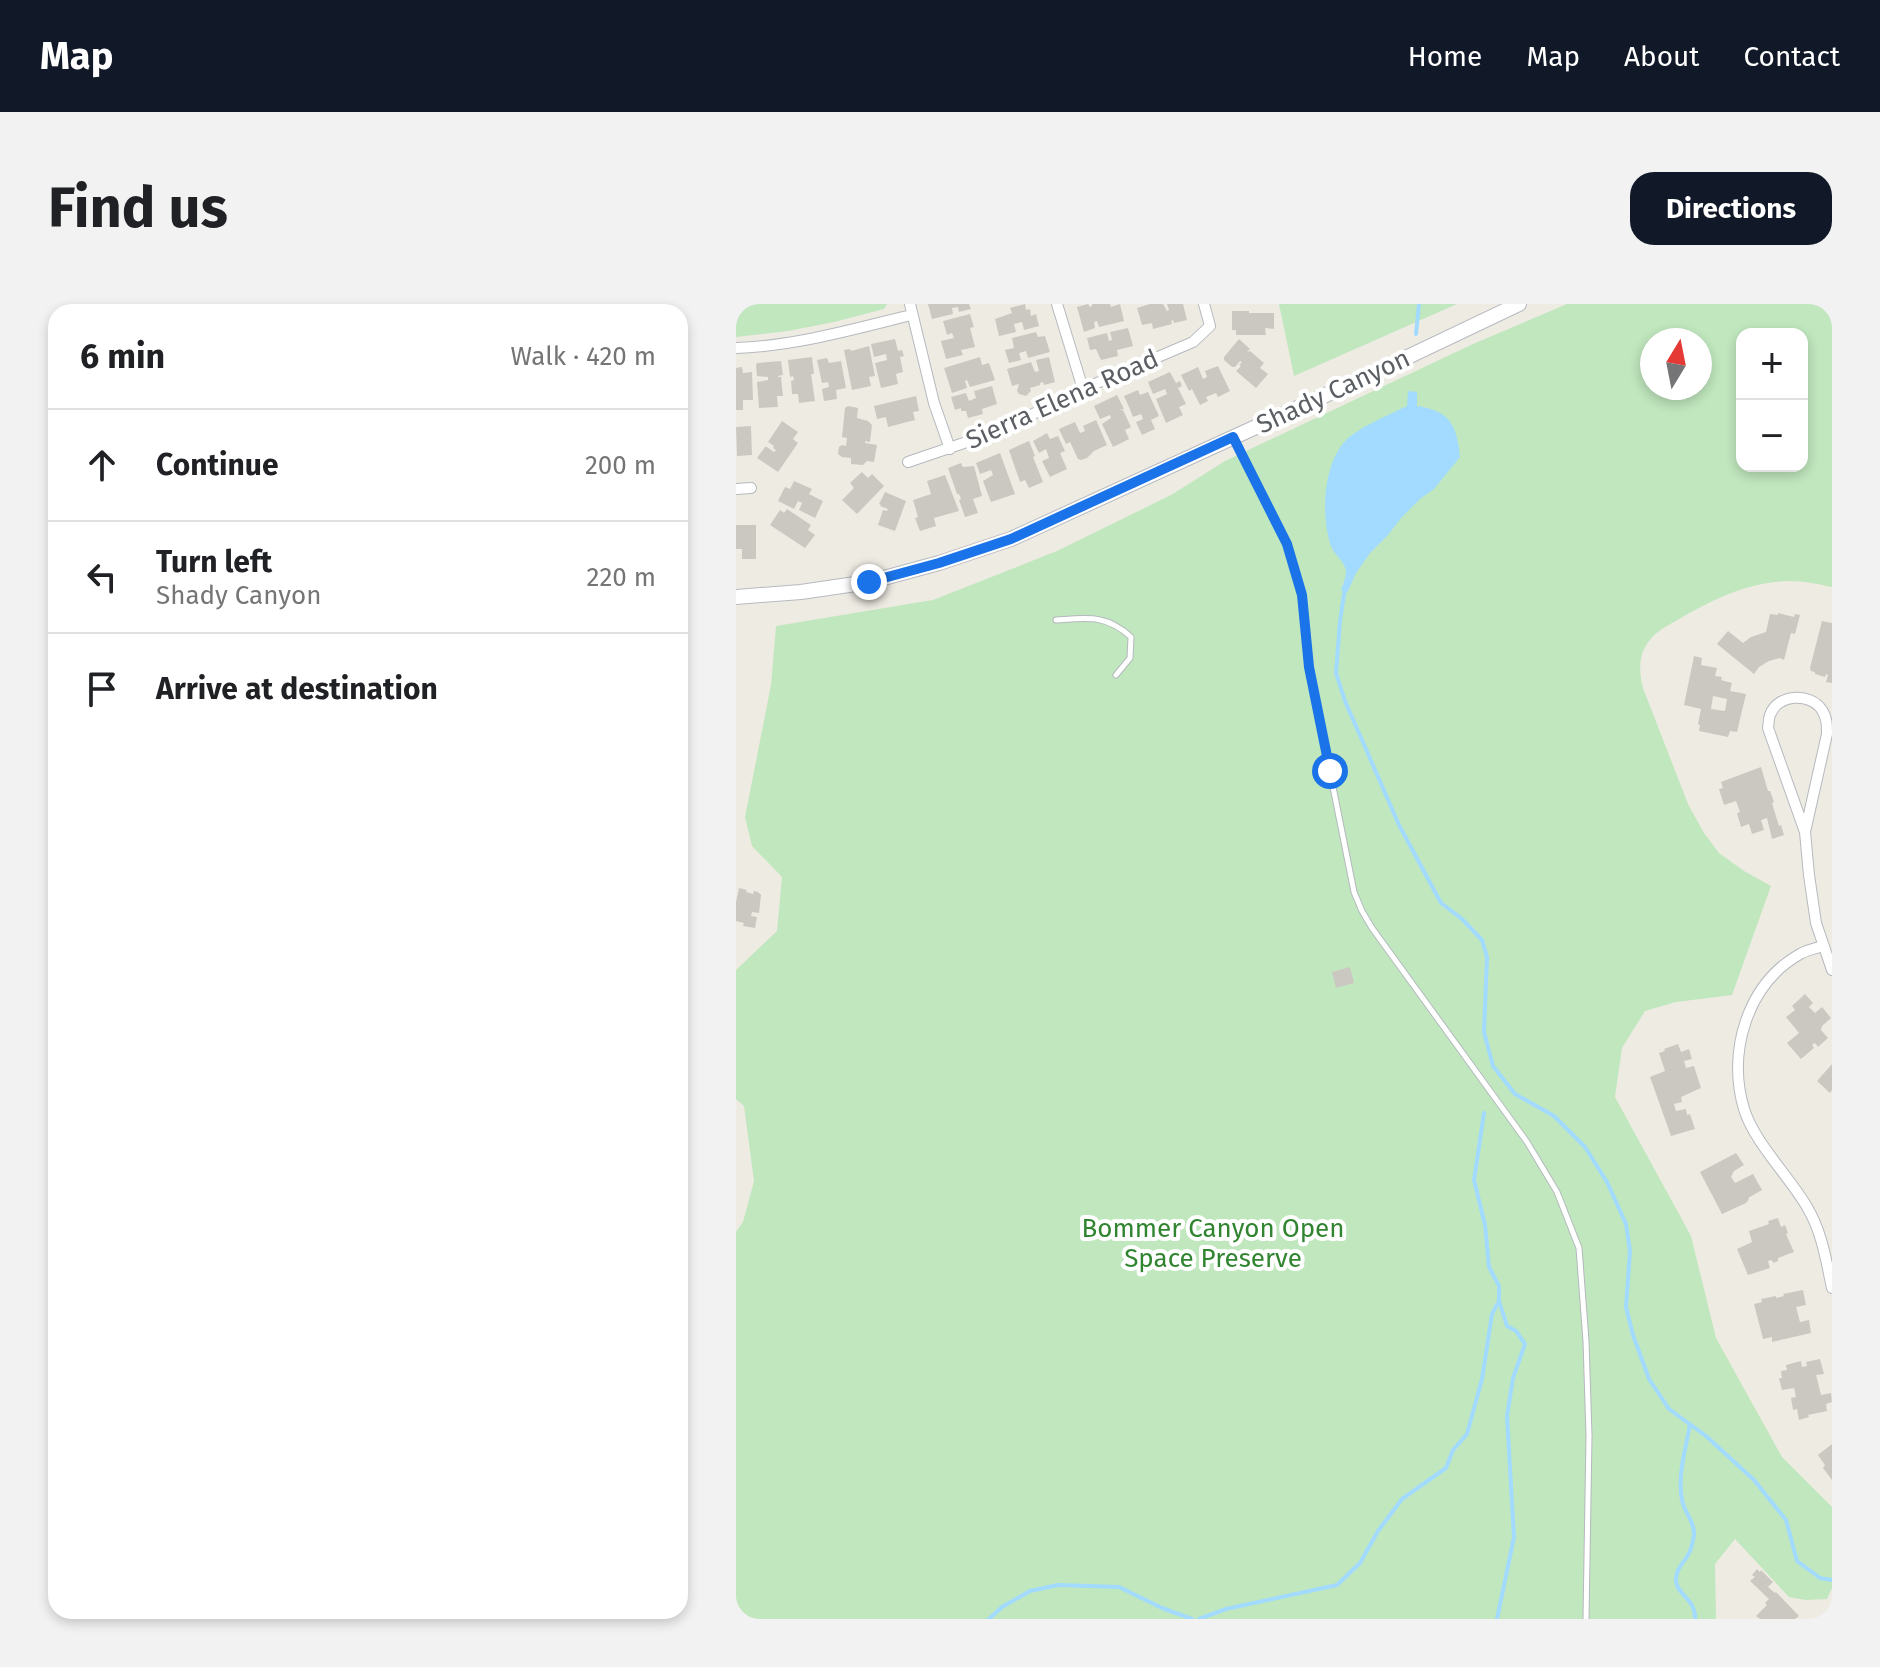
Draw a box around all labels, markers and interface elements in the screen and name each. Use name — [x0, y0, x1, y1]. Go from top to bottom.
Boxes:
text: Map — [40, 33, 113, 79]
text: Home — [1408, 40, 1482, 73]
text: Map — [1526, 40, 1580, 73]
text: About — [1624, 40, 1699, 73]
text: Contact — [1743, 40, 1840, 73]
button: Directions — [1630, 172, 1832, 245]
text: Find us — [48, 175, 228, 242]
north arrow — [1640, 328, 1712, 400]
map controls — [1736, 328, 1808, 472]
button: + — [1736, 328, 1808, 400]
text: 6 min — [80, 336, 165, 377]
text: Walk · 420 m — [511, 341, 656, 372]
street label: Shady Canyon — [1252, 342, 1415, 440]
street label: Sierra Elena Road — [961, 343, 1163, 456]
button: − — [1736, 400, 1808, 472]
icon: ahead — [80, 443, 124, 487]
text: Continue — [156, 447, 279, 483]
text: 200 m — [585, 450, 656, 481]
text: Turn left — [156, 544, 272, 580]
icon: left — [80, 555, 124, 599]
text: 220 m — [587, 562, 656, 593]
route end — [851, 564, 887, 600]
text: Shady Canyon — [156, 580, 321, 611]
icon: arrive — [80, 667, 124, 711]
text: Arrive at destination — [156, 671, 438, 707]
route start — [1312, 753, 1348, 789]
park label: Bommer Canyon Open Space Preserve — [1082, 1213, 1345, 1274]

